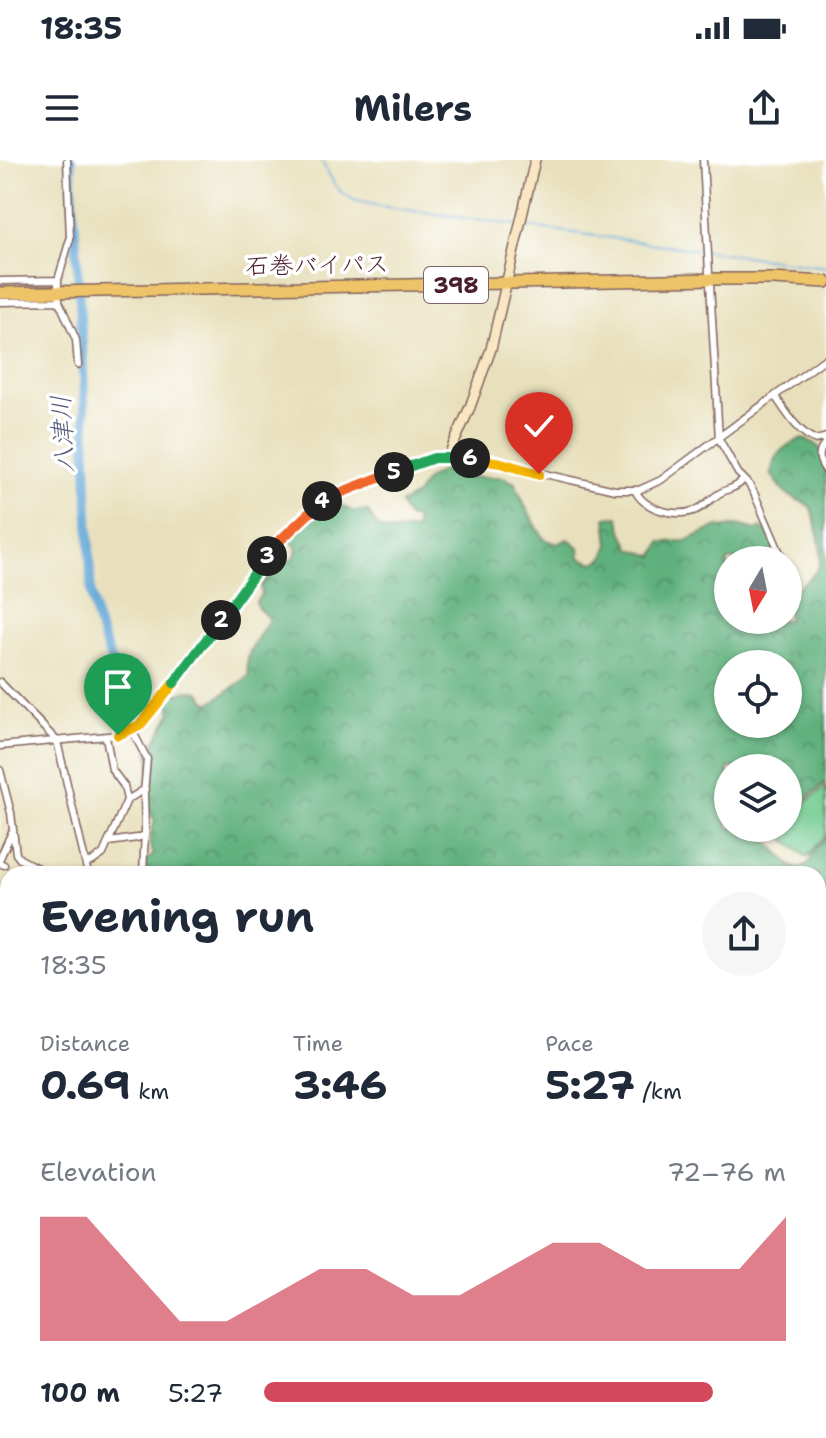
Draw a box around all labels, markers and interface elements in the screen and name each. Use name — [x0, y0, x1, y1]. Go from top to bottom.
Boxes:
text: 18:35 — [40, 8, 122, 49]
text: Milers — [354, 84, 472, 133]
icon: menu — [40, 86, 84, 130]
icon: share — [742, 86, 786, 130]
street label: 石巻バイパス — [245, 248, 389, 282]
road number: 398 — [424, 267, 488, 303]
pin — [505, 392, 573, 474]
water label: 八津川 — [42, 394, 82, 474]
icon: check — [517, 404, 561, 448]
pin: 6 — [450, 438, 490, 478]
text: 6 — [462, 443, 478, 472]
pin: 5 — [374, 452, 414, 492]
text: 5 — [387, 457, 401, 486]
pin: 4 — [302, 481, 342, 521]
text: 4 — [314, 486, 330, 515]
pin: 3 — [247, 536, 287, 576]
text: 3 — [259, 541, 275, 570]
north arrow — [714, 546, 802, 634]
map controls — [714, 546, 802, 842]
pin: 2 — [201, 600, 241, 640]
text: 2 — [213, 605, 229, 634]
button: locate — [714, 650, 802, 738]
pin — [84, 653, 152, 735]
icon: arrive — [96, 665, 140, 709]
button: layers — [714, 754, 802, 842]
text: Evening run — [40, 887, 314, 946]
button: share — [702, 892, 786, 976]
text: 18:35 — [40, 947, 107, 982]
text: Distance — [40, 1029, 130, 1058]
text: Time — [293, 1029, 343, 1058]
text: Pace — [545, 1029, 594, 1058]
text: 0.69 — [40, 1058, 131, 1112]
text: 3:46 — [293, 1058, 388, 1112]
text: 5:27 — [545, 1058, 635, 1112]
text: km — [131, 1077, 169, 1106]
text: /km — [635, 1077, 682, 1106]
text: Elevation — [40, 1154, 156, 1189]
text: 72–76 m — [667, 1154, 786, 1189]
text: 100 m — [40, 1375, 120, 1410]
text: 5:27 — [168, 1375, 223, 1410]

